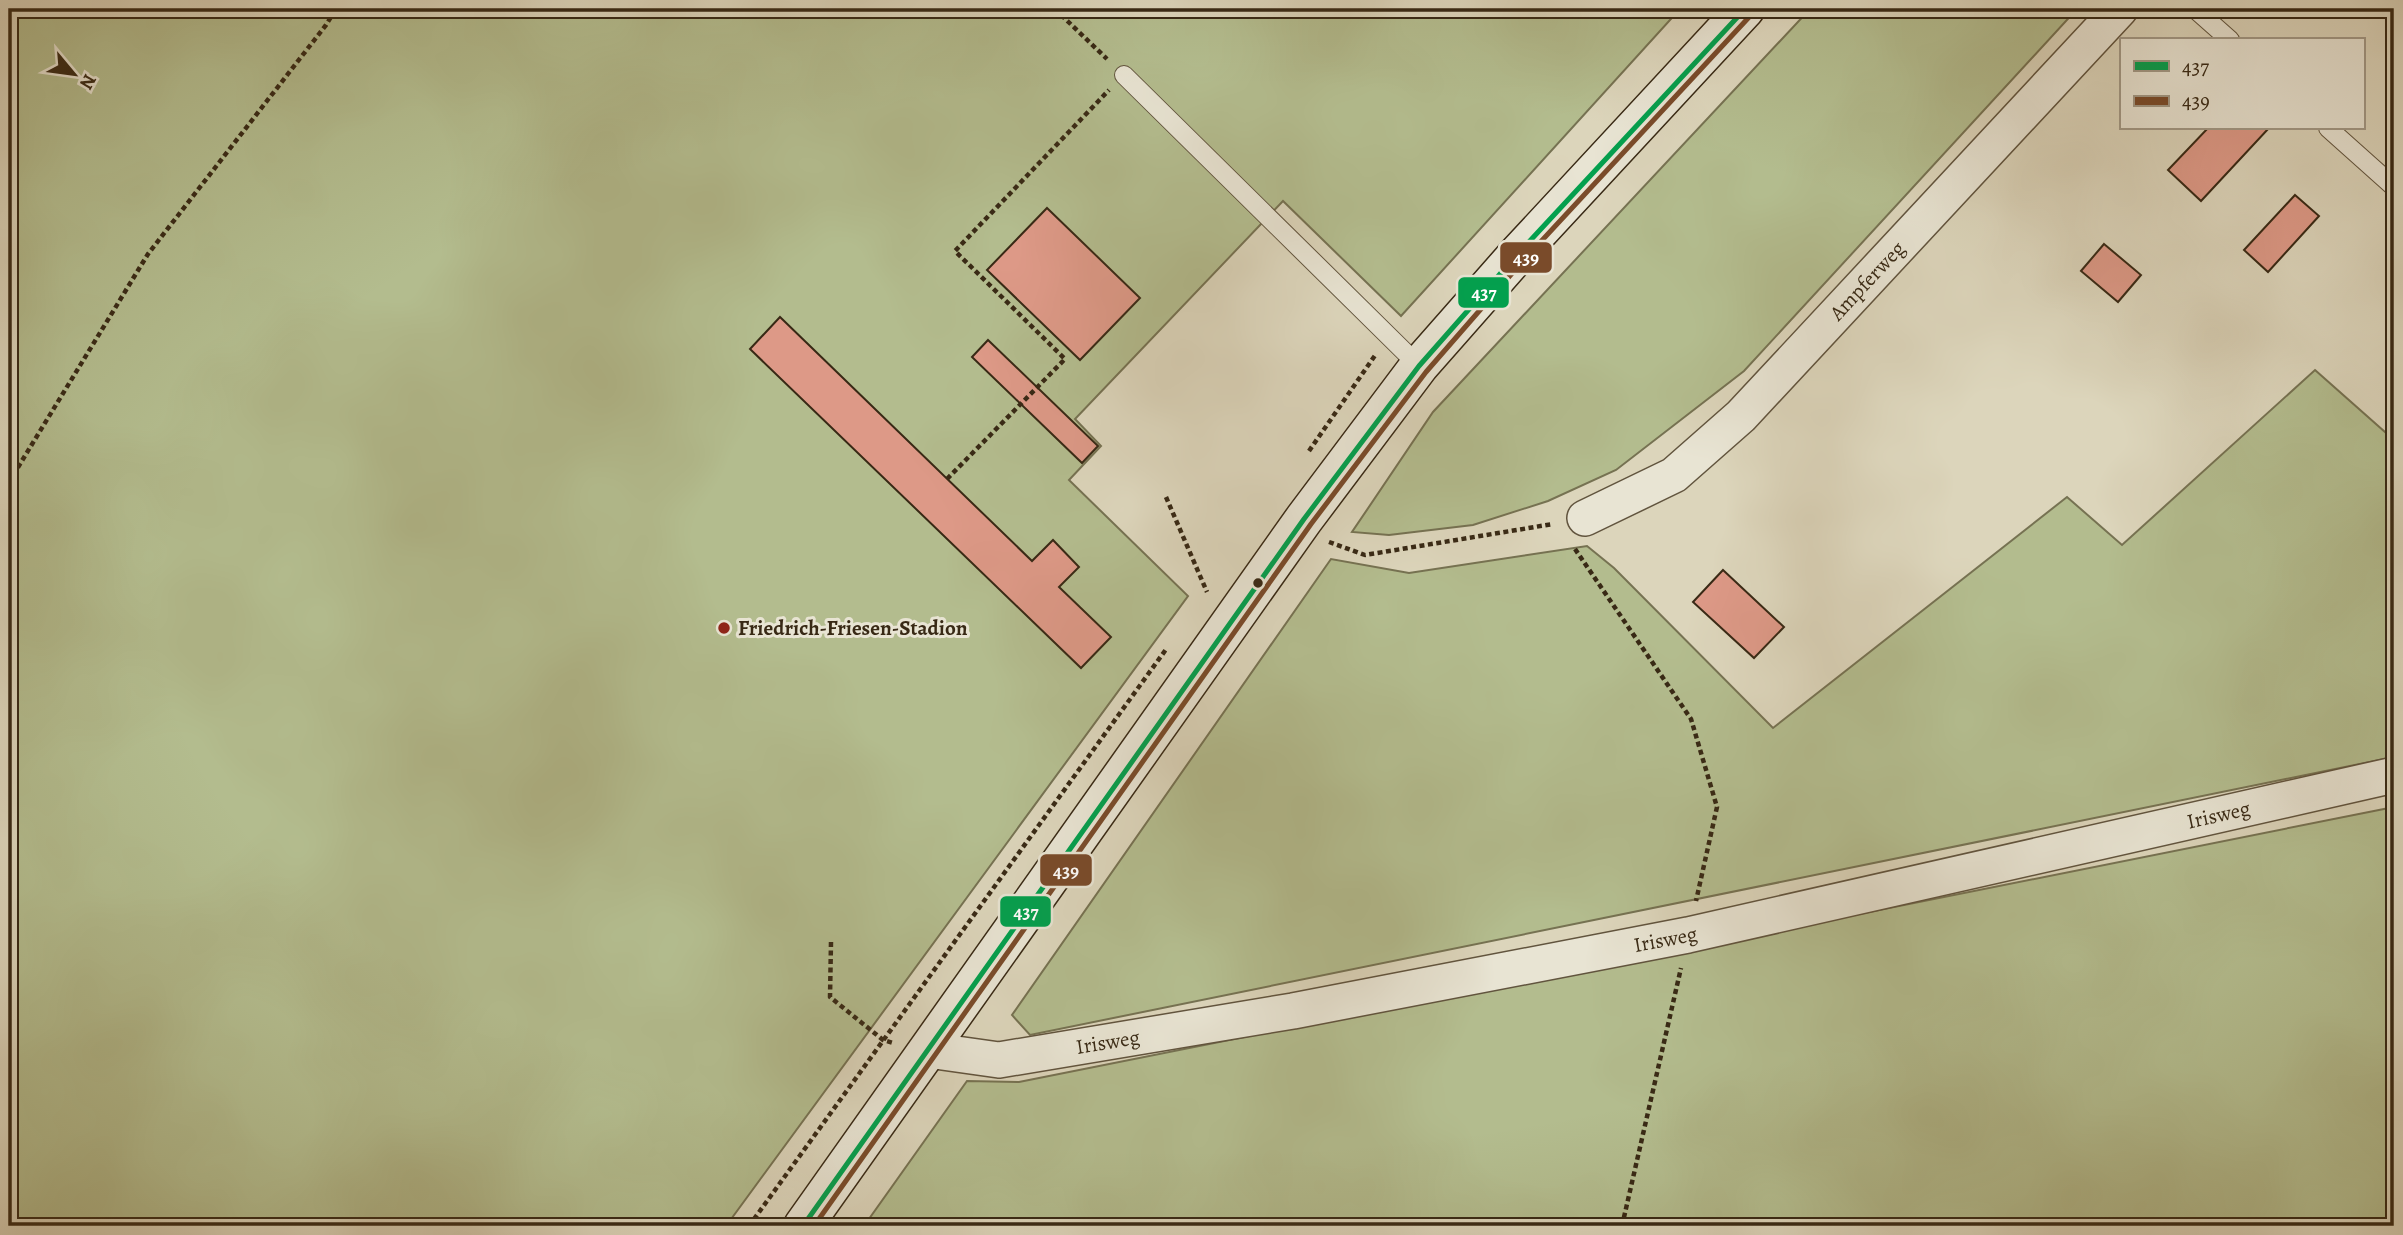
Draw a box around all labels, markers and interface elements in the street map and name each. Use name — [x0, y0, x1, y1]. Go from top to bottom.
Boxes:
north arrow — [38, 38, 108, 108]
legend — [2120, 38, 2364, 130]
text: 437 — [2182, 53, 2209, 81]
text: N — [73, 69, 103, 94]
text: 439 — [2182, 87, 2210, 115]
street label: Ampferweg — [1822, 235, 1911, 327]
line badge: 439 — [1499, 241, 1553, 274]
text: 439 — [1513, 245, 1539, 271]
line badge: 437 — [1457, 276, 1510, 309]
text: 437 — [1471, 280, 1497, 306]
unlabelled marker — [1251, 576, 1265, 590]
place label: Friedrich-Friesen-Stadion — [738, 614, 968, 642]
marker: Friedrich-Friesen-Stadion — [716, 620, 732, 636]
street label: Irisweg — [2184, 794, 2253, 835]
line badge: 439 — [1039, 853, 1093, 887]
text: 439 — [1053, 858, 1079, 884]
line badge: 437 — [999, 895, 1052, 928]
text: 437 — [1013, 899, 1039, 925]
street label: Irisweg — [1631, 919, 1700, 959]
street label: Irisweg — [1074, 1023, 1142, 1061]

